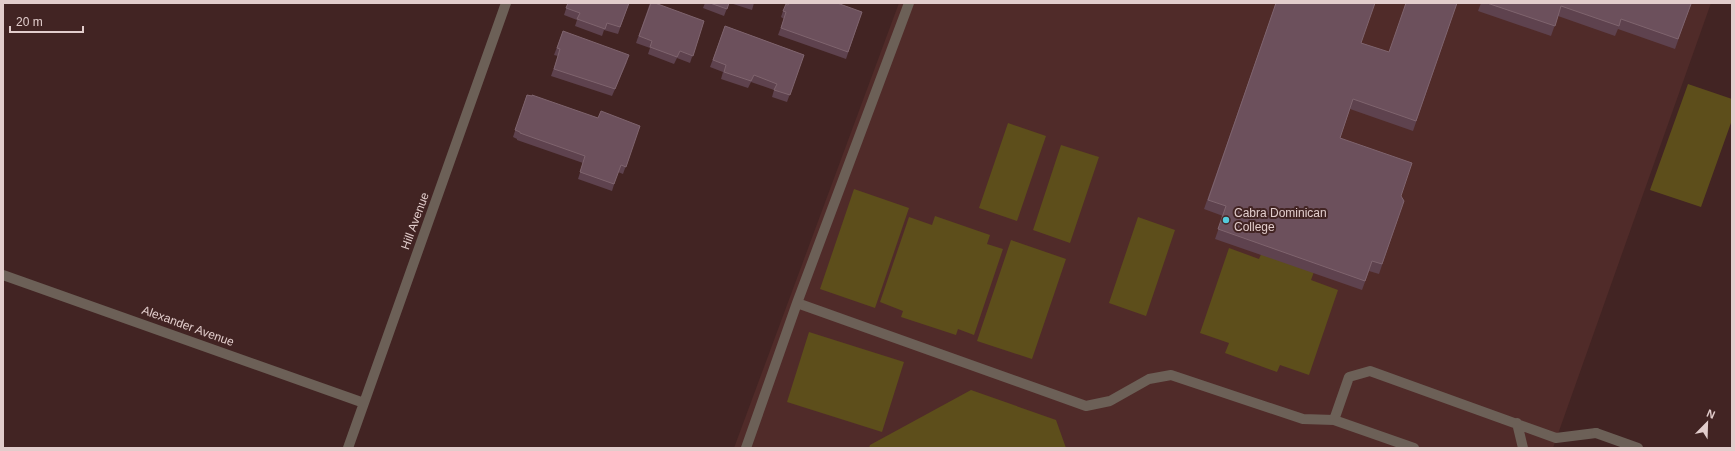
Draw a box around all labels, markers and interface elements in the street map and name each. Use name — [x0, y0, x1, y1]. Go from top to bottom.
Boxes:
scale bar — [10, 8, 83, 34]
text: 20 m — [16, 15, 43, 29]
street label: Hill Avenue — [398, 190, 432, 252]
place label: Cabra Dominican College — [1234, 206, 1327, 234]
marker: Cabra Dominican College — [1221, 215, 1231, 225]
street label: Alexander Avenue — [140, 303, 236, 349]
north arrow — [1687, 403, 1727, 443]
text: N — [1705, 407, 1717, 421]

